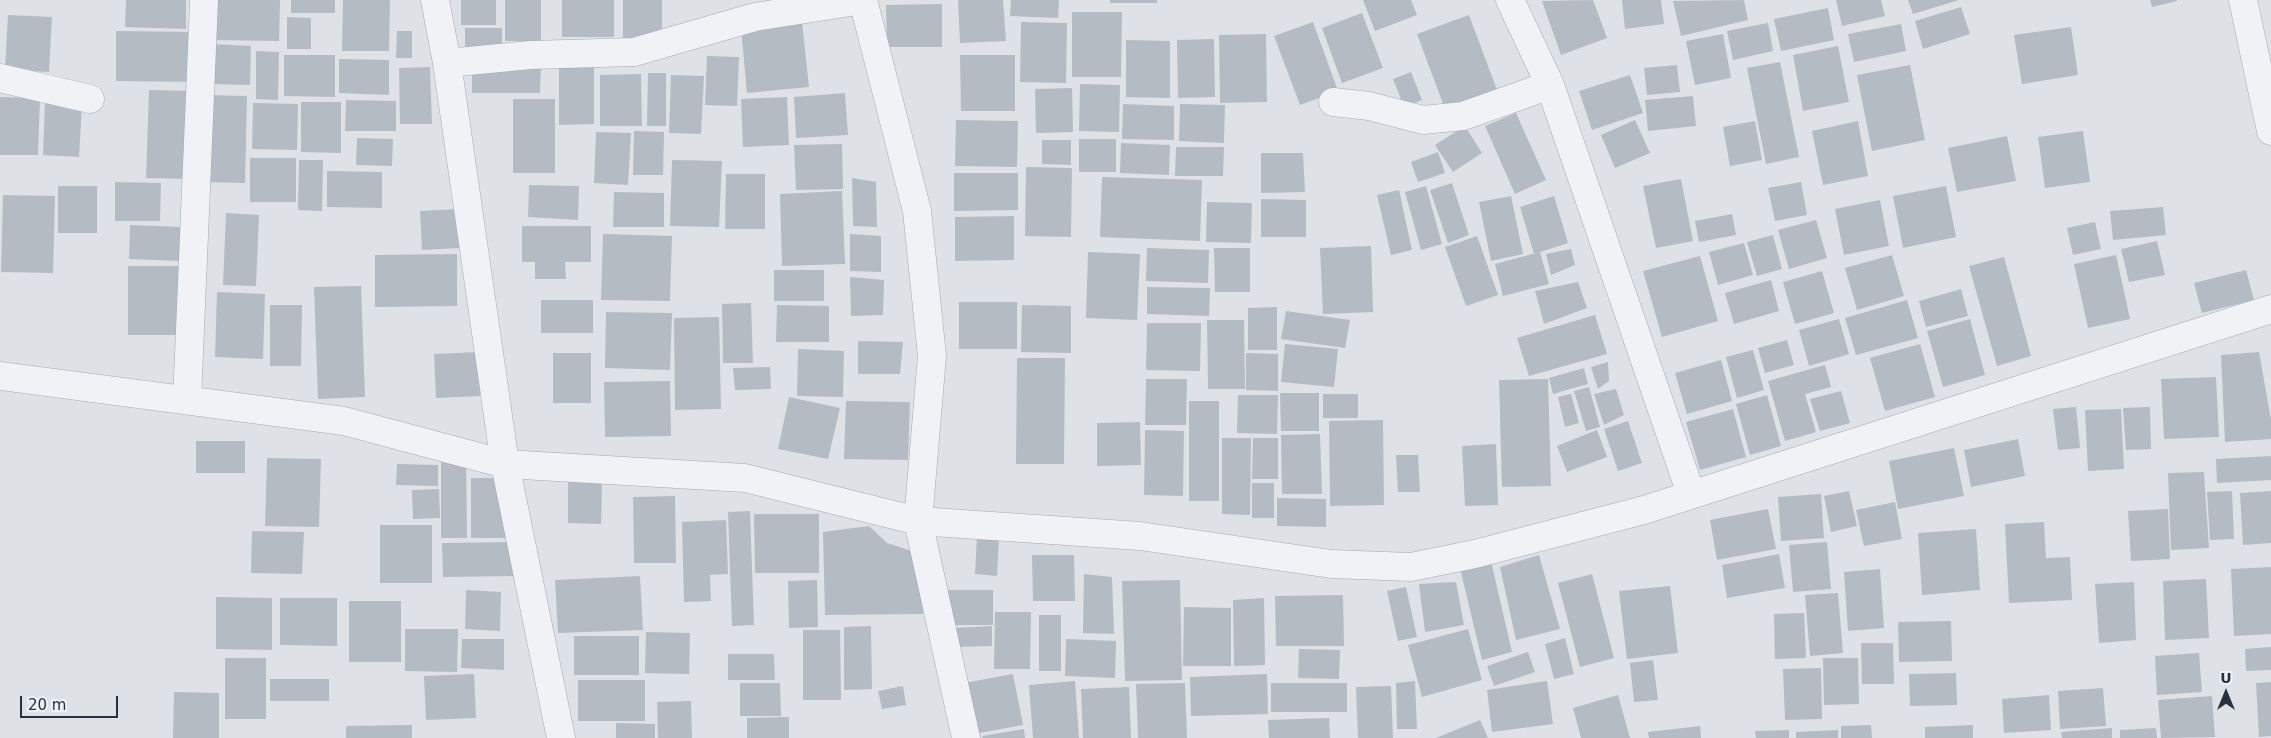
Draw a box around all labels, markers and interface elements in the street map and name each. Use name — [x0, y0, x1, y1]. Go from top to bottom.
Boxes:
north arrow — [2201, 668, 2251, 718]
text: U — [2220, 670, 2232, 686]
scale bar — [22, 686, 120, 718]
text: 20 m — [28, 696, 66, 714]

